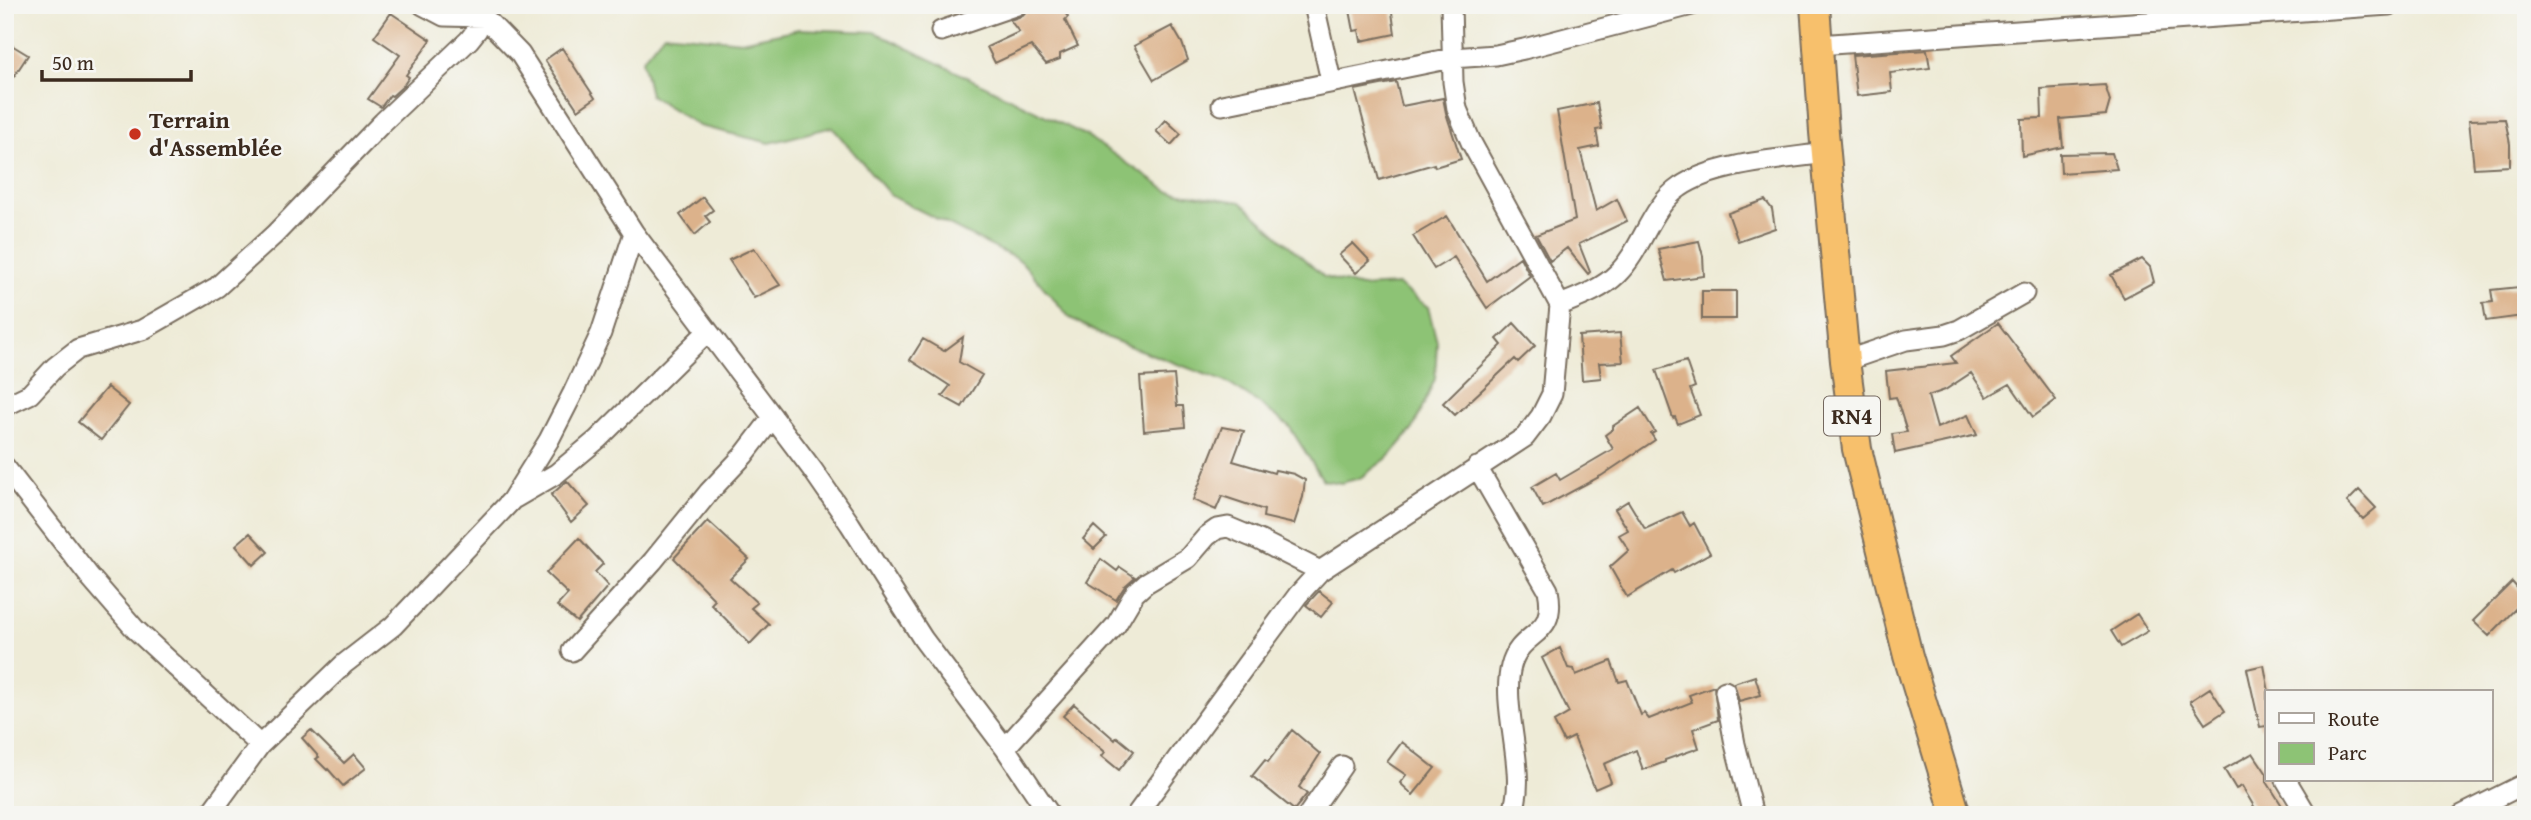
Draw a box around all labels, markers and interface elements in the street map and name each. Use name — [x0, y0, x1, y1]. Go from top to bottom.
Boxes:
scale bar — [42, 38, 191, 82]
text: 50 m — [52, 47, 94, 78]
place label: Terrain d'Assemblée — [149, 102, 282, 165]
marker: Terrain d'Assemblée — [127, 126, 143, 142]
road number: RN4 — [1824, 396, 1880, 436]
legend — [2265, 690, 2492, 782]
text: Route — [2328, 703, 2380, 734]
text: Parc — [2328, 737, 2367, 768]

